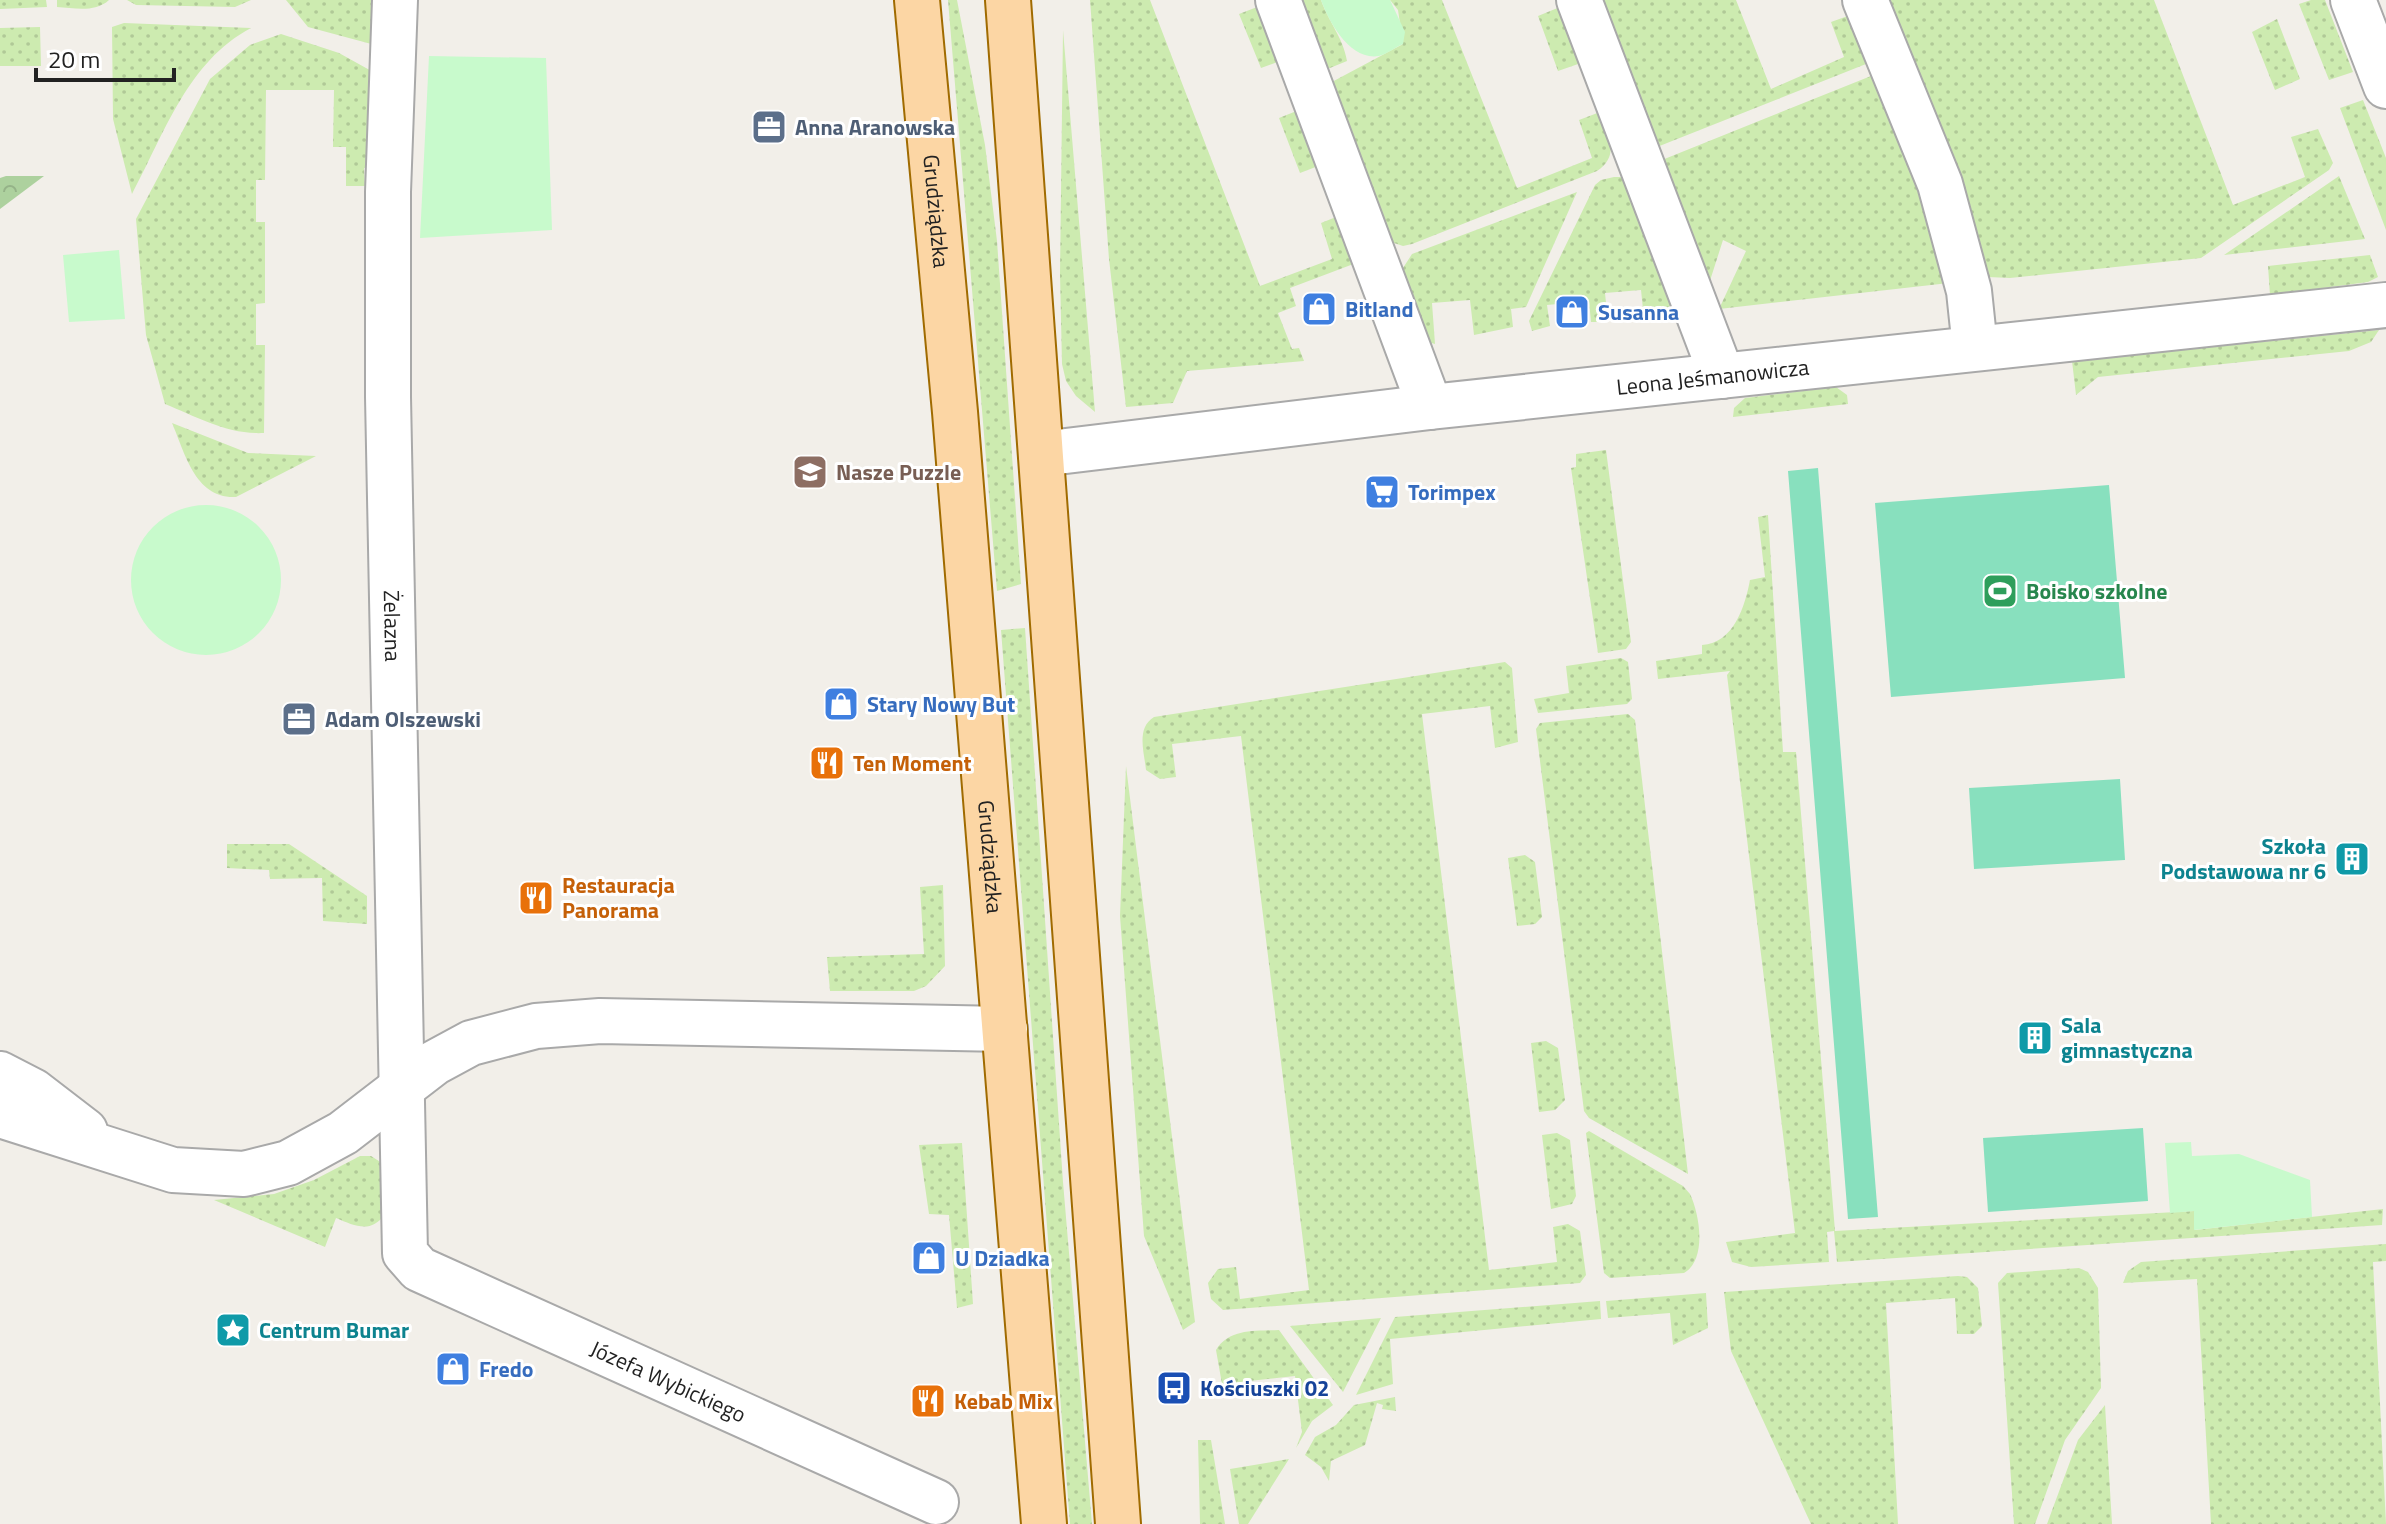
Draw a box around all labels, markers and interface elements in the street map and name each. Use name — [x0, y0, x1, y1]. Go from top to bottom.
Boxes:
scale bar — [36, 32, 174, 82]
text: 20 m — [48, 41, 100, 77]
office icon: Anna Aranowska — [750, 108, 788, 146]
place label: Anna Aranowska — [795, 110, 955, 144]
street label: Grudziądzka — [914, 153, 959, 269]
shop icon: Bitland — [1300, 290, 1338, 328]
place label: Bitland — [1345, 292, 1414, 326]
shop icon: Susanna — [1553, 293, 1591, 331]
place label: Susanna — [1598, 295, 1679, 329]
street label: Leona Jeśmanowicza — [1615, 350, 1811, 404]
school or university icon: Nasze Puzzle — [791, 453, 829, 491]
place label: Nasze Puzzle — [836, 455, 961, 489]
supermarket icon: Torimpex — [1363, 473, 1401, 511]
place label: Torimpex — [1408, 475, 1496, 509]
sports icon: Boisko szkolne — [1981, 572, 2019, 610]
place label: Boisko szkolne — [2026, 574, 2167, 608]
street label: Żelazna — [375, 590, 410, 662]
shop icon: Stary Nowy But — [822, 685, 860, 723]
place label: Stary Nowy But — [867, 687, 1015, 721]
office icon: Adam Olszewski — [280, 700, 318, 738]
place label: Adam Olszewski — [325, 702, 481, 736]
restaurant icon: Ten Moment — [808, 744, 846, 782]
place label: Ten Moment — [853, 746, 972, 780]
street label: Grudziądzka — [969, 799, 1012, 915]
place label: Szkoła Podstawowa nr 6 — [2160, 829, 2326, 888]
building icon: Szkoła Podstawowa nr 6 — [2333, 840, 2371, 878]
place label: Restauracja Panorama — [562, 868, 675, 927]
restaurant icon: Restauracja Panorama — [517, 879, 555, 917]
place label: Sala gimnastyczna — [2061, 1008, 2193, 1067]
building icon: Sala gimnastyczna — [2016, 1019, 2054, 1057]
shop icon: U Dziadka — [910, 1239, 948, 1277]
place label: U Dziadka — [955, 1241, 1050, 1275]
place icon: Centrum Bumar — [214, 1311, 252, 1349]
place label: Centrum Bumar — [259, 1313, 409, 1347]
street label: Józefa Wybickiego — [585, 1331, 752, 1431]
shop icon: Fredo — [434, 1350, 472, 1388]
place label: Fredo — [479, 1352, 534, 1386]
bus stop icon: Kościuszki 02 — [1155, 1369, 1193, 1407]
place label: Kościuszki 02 — [1200, 1371, 1329, 1405]
restaurant icon: Kebab Mix — [909, 1382, 947, 1420]
place label: Kebab Mix — [954, 1384, 1053, 1418]

